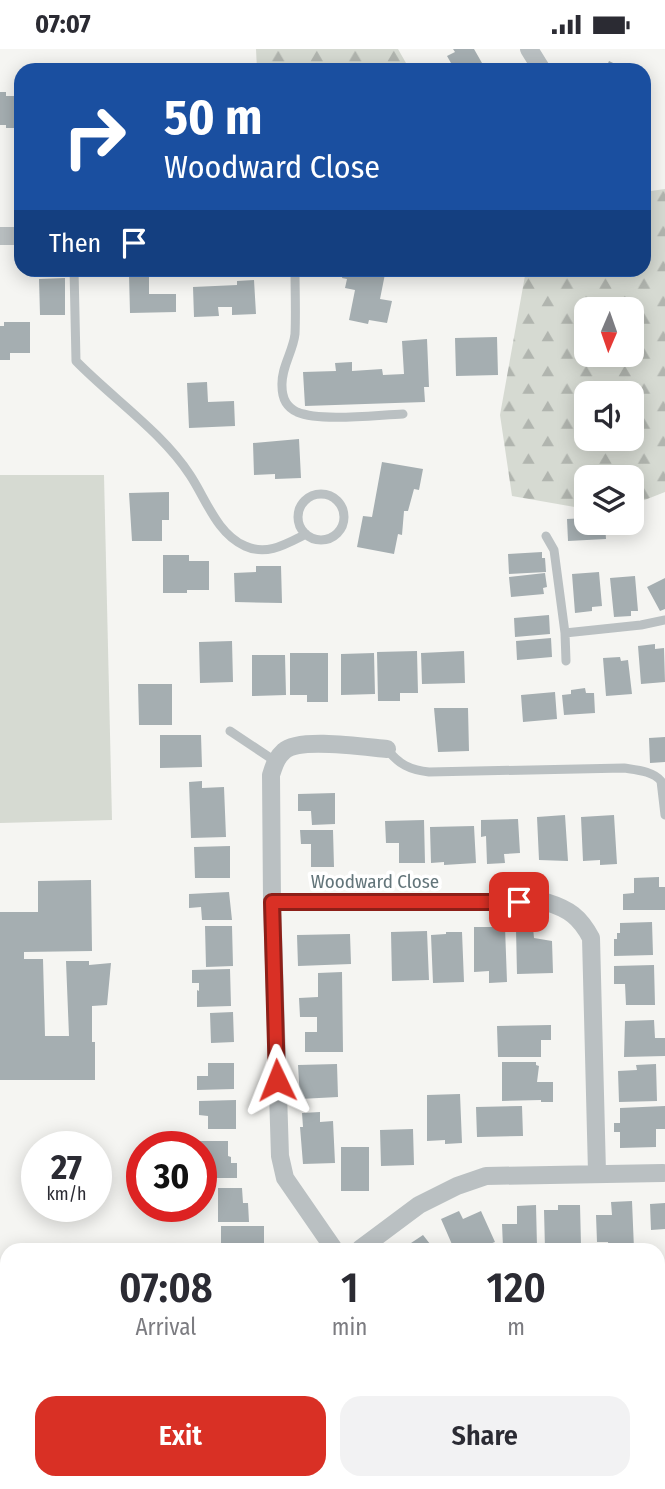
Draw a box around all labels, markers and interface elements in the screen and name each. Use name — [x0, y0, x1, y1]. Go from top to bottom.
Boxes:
text: 07:07 — [35, 9, 91, 40]
text: 50 m — [164, 88, 262, 147]
icon: right — [49, 91, 140, 182]
text: Woodward Close — [164, 148, 380, 186]
icon: arrive — [115, 224, 153, 262]
text: Then — [49, 228, 101, 259]
north arrow — [574, 297, 644, 367]
map controls — [574, 297, 644, 535]
button: sound — [574, 381, 644, 451]
button: layers — [574, 465, 644, 535]
street label: Woodward Close — [311, 870, 439, 893]
pin — [489, 872, 549, 932]
icon: arrive — [500, 883, 538, 921]
position arrow — [240, 1043, 314, 1117]
speed limit sign: 30 — [126, 1131, 217, 1222]
text: 27 — [51, 1146, 82, 1188]
text: km/h — [46, 1183, 87, 1205]
text: 07:08 — [119, 1263, 213, 1313]
text: 1 — [341, 1263, 358, 1313]
text: 120 — [487, 1263, 546, 1313]
text: Arrival — [135, 1313, 196, 1341]
text: min — [332, 1313, 367, 1341]
text: m — [507, 1313, 525, 1341]
button: Exit — [35, 1396, 326, 1476]
button: Share — [340, 1396, 630, 1476]

